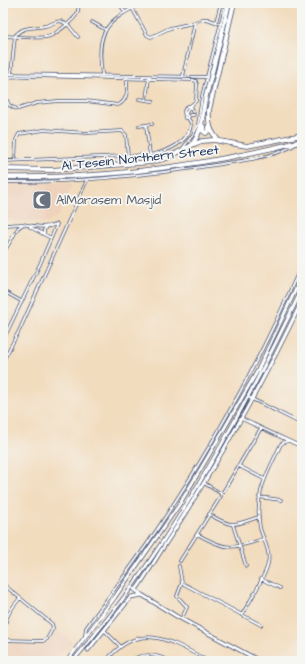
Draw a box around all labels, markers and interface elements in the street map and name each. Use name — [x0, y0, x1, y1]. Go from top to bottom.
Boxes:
street label: Al Tesein Northern Street — [60, 141, 220, 175]
mosque icon: AlMarasem Masjid — [31, 189, 53, 211]
place label: AlMarasem Masjid — [56, 191, 162, 209]

